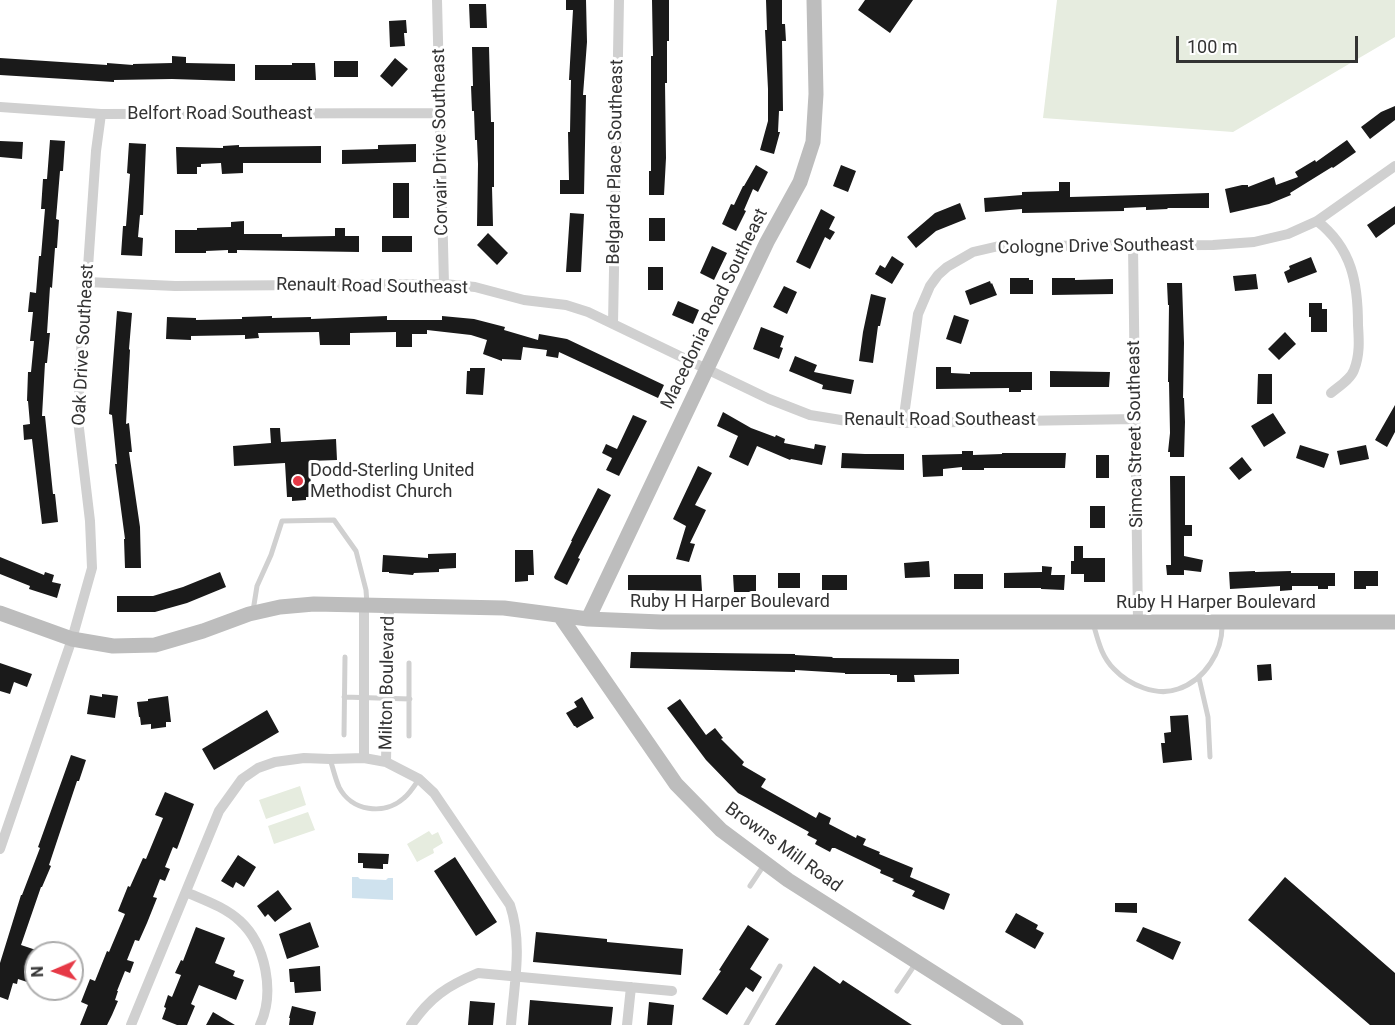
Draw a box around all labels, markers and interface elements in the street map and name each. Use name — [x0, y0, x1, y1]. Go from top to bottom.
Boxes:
scale bar — [1179, 24, 1360, 62]
text: 100 m — [1187, 36, 1238, 57]
street label: Corvair Drive Southeast — [429, 48, 453, 236]
street label: Belgarde Place Southeast — [603, 59, 629, 265]
street label: Belfort Road Southeast — [127, 103, 313, 125]
street label: Macedonia Road Southeast — [657, 205, 773, 413]
street label: Cologne Drive Southeast — [997, 234, 1195, 260]
street label: Oak Drive Southeast — [69, 264, 99, 426]
street label: Renault Road Southeast — [276, 275, 468, 299]
street label: Simca Street Southeast — [1124, 340, 1148, 528]
street label: Renault Road Southeast — [844, 409, 1036, 431]
place label: Dodd-Sterling United Methodist Church — [310, 460, 474, 502]
marker: Dodd-Sterling United Methodist Church — [291, 474, 305, 488]
street label: Ruby H Harper Boulevard — [630, 591, 830, 613]
street label: Ruby H Harper Boulevard — [1116, 592, 1316, 614]
street label: Milton Boulevard — [376, 616, 400, 750]
street label: Browns Mill Road — [720, 798, 846, 898]
north arrow — [24, 941, 84, 1001]
text: N — [28, 966, 47, 978]

